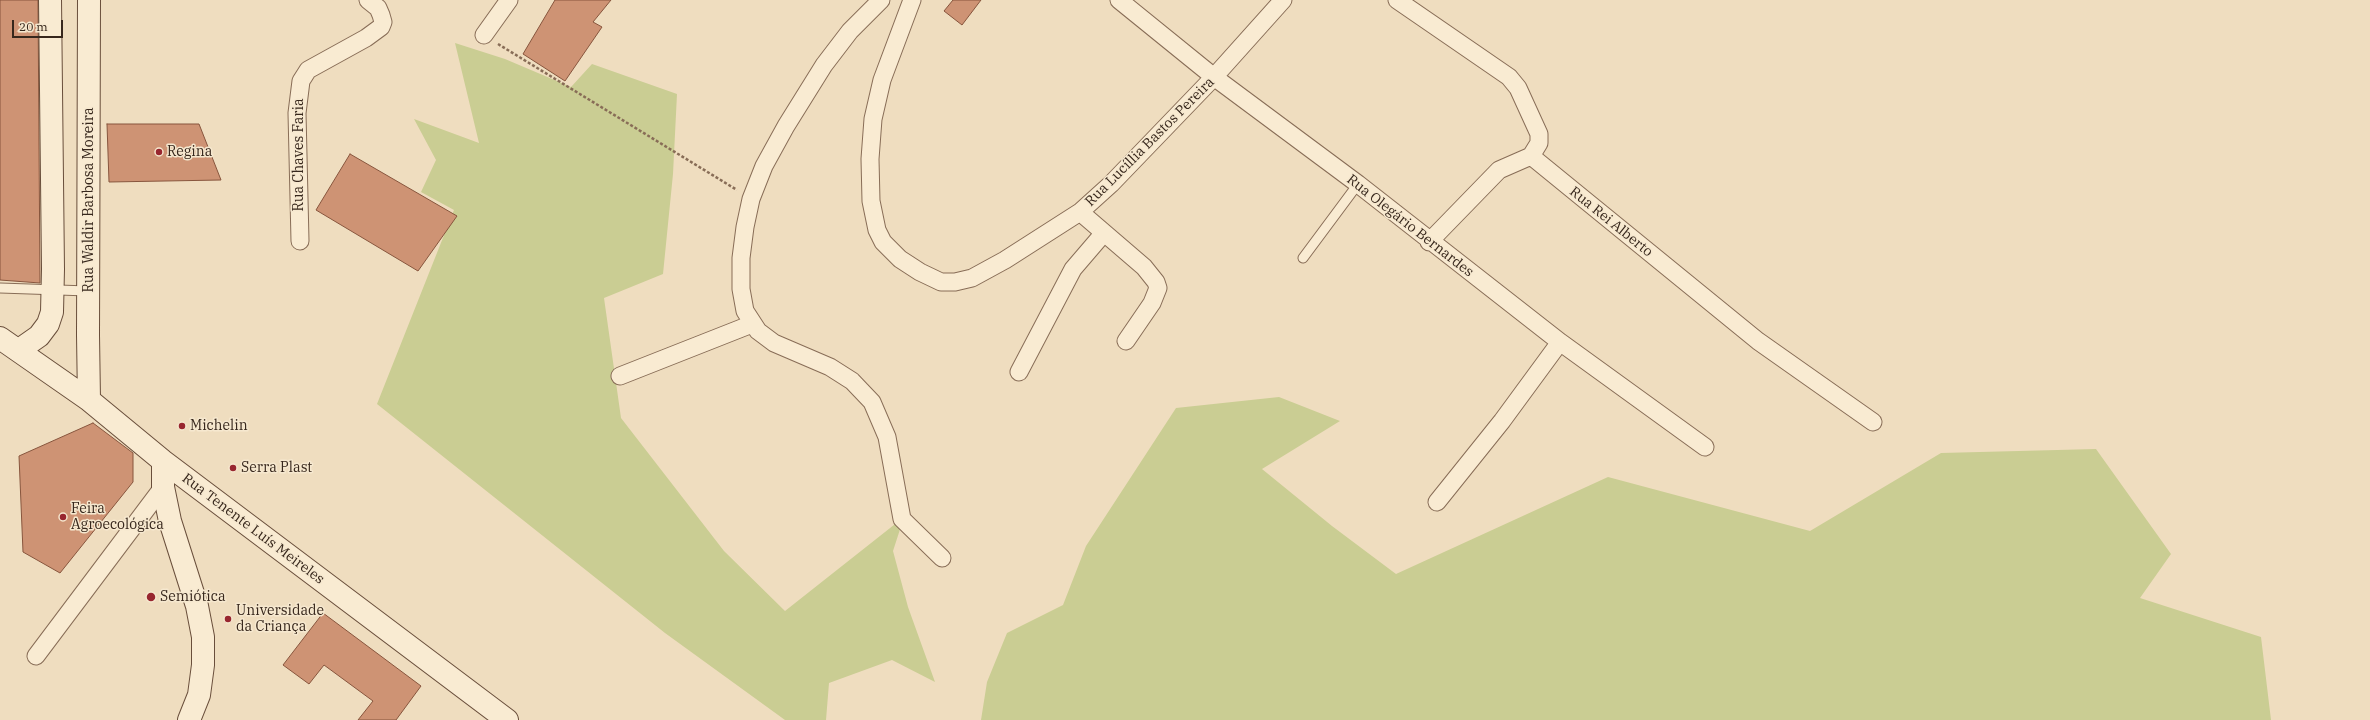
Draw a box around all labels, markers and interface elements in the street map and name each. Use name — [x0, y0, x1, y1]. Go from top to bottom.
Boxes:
scale bar — [14, 12, 65, 38]
text: 20 m — [19, 19, 48, 34]
street label: Rua Lucíllia Bastos Pereira — [1082, 74, 1218, 210]
street label: Rua Chaves Faria — [291, 98, 307, 212]
street label: Rua Waldir Barbosa Moreira — [81, 107, 97, 293]
place label: Regina — [167, 144, 212, 160]
marker: Regina — [154, 147, 164, 157]
street label: Rua Olegário Bernardes — [1343, 171, 1477, 281]
street label: Rua Rei Alberto — [1566, 183, 1656, 261]
place label: Michelin — [190, 418, 248, 434]
marker: Michelin — [177, 421, 187, 431]
place label: Serra Plast — [241, 460, 312, 476]
marker: Serra Plast — [228, 463, 238, 473]
street label: Rua Tenente Luís Meireles — [179, 470, 327, 588]
place label: Feira Agroecológica — [71, 501, 164, 534]
marker: Feira Agroecológica — [58, 512, 68, 522]
place label: Semiótica — [160, 589, 226, 605]
marker: Semiótica — [145, 591, 157, 603]
place label: Universidade da Criança — [236, 603, 324, 636]
marker: Universidade da Criança — [223, 614, 233, 624]

